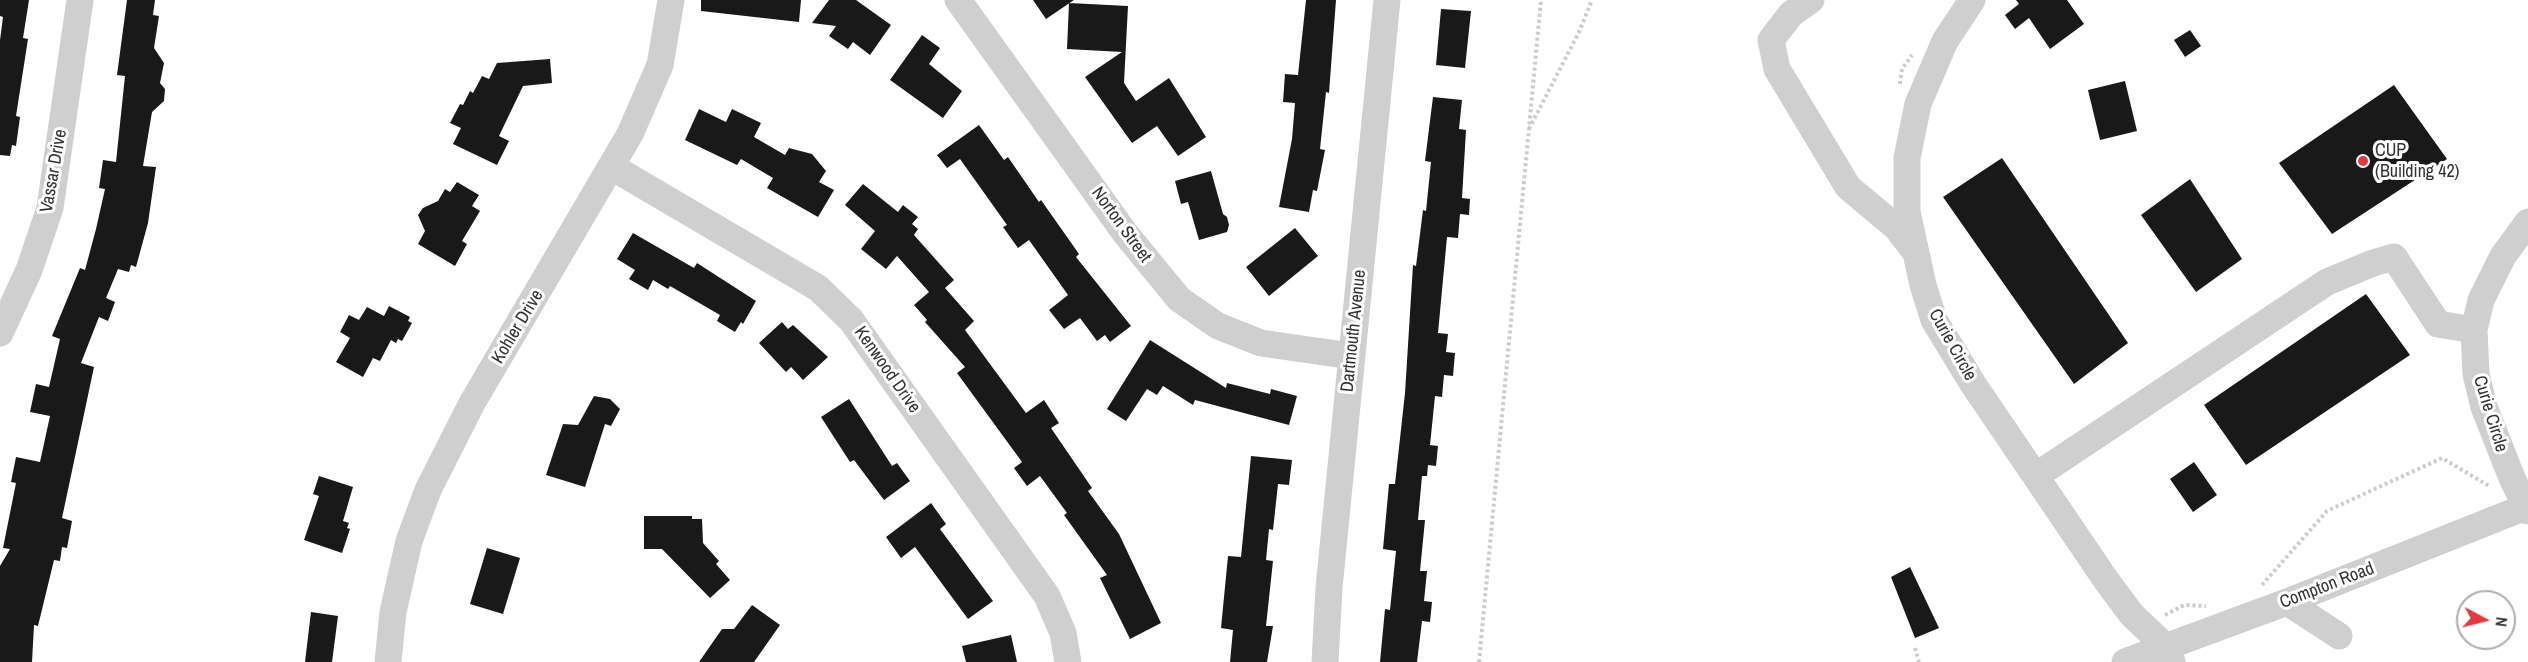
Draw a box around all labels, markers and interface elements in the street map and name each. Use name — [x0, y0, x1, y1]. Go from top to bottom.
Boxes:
street label: Vassar Drive — [36, 128, 72, 214]
place label: CUP (Building 42) — [2375, 140, 2460, 182]
marker: CUP (Building 42) — [2356, 154, 2370, 168]
street label: Norton Street — [1086, 183, 1156, 267]
street label: Dartmouth Avenue — [1337, 269, 1371, 393]
street label: Kohler Drive — [488, 286, 548, 368]
street label: Curie Circle — [1923, 305, 1981, 385]
street label: Kenwood Drive — [849, 322, 925, 418]
street label: Curie Circle — [2468, 373, 2512, 455]
street label: Compton Road — [2277, 558, 2377, 614]
north arrow — [2456, 590, 2516, 650]
text: N — [2490, 616, 2513, 628]

